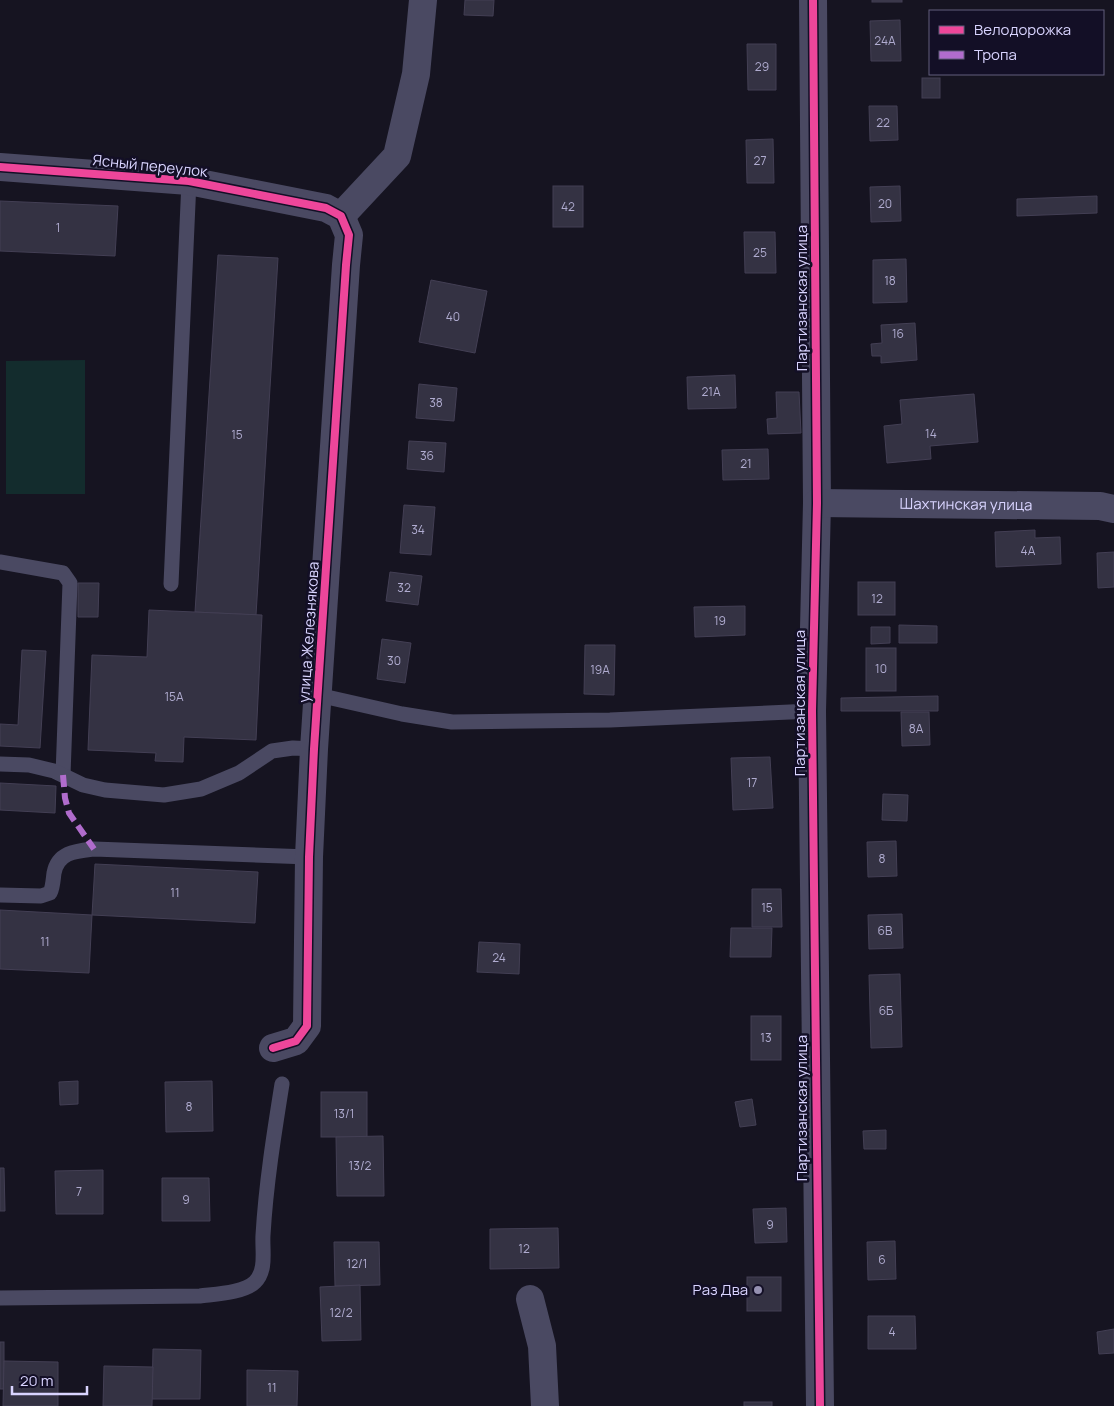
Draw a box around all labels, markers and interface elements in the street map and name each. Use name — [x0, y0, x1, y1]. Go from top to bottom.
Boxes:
legend — [929, 10, 1104, 75]
text: Велодорожка — [974, 19, 1071, 40]
house number: 24А — [874, 32, 896, 49]
text: Тропа — [974, 44, 1017, 65]
house number: 29 — [755, 58, 769, 75]
house number: 22 — [876, 114, 890, 131]
street label: Ясный переулок — [91, 149, 209, 182]
house number: 27 — [754, 152, 766, 169]
house number: 20 — [878, 195, 892, 212]
house number: 42 — [561, 198, 575, 215]
house number: 1 — [56, 219, 60, 236]
street label: Партизанская улица — [791, 225, 812, 371]
house number: 25 — [753, 244, 767, 261]
house number: 18 — [884, 272, 896, 289]
house number: 40 — [446, 308, 460, 325]
house number: 16 — [892, 325, 904, 342]
house number: 21А — [701, 383, 721, 400]
house number: 38 — [429, 394, 443, 411]
house number: 14 — [925, 425, 937, 442]
house number: 15 — [231, 426, 243, 443]
house number: 36 — [420, 447, 434, 464]
house number: 21 — [740, 455, 752, 472]
street label: Шахтинская улица — [900, 493, 1032, 515]
house number: 34 — [411, 521, 425, 538]
house number: 4А — [1021, 542, 1036, 559]
street label: улица Железнякова — [293, 561, 324, 703]
house number: 32 — [397, 579, 411, 596]
house number: 12 — [871, 590, 883, 607]
house number: 19 — [714, 612, 726, 629]
street label: Партизанская улица — [789, 630, 810, 776]
house number: 30 — [387, 652, 401, 669]
house number: 10 — [875, 660, 887, 677]
house number: 19А — [590, 661, 610, 678]
house number: 15А — [164, 688, 184, 705]
house number: 8А — [909, 720, 924, 737]
house number: 17 — [747, 774, 757, 791]
house number: 8 — [879, 850, 886, 867]
house number: 11 — [170, 884, 180, 901]
house number: 15 — [761, 899, 773, 916]
house number: 6В — [878, 922, 892, 939]
house number: 11 — [40, 933, 50, 950]
house number: 24 — [492, 949, 506, 966]
house number: 6Б — [879, 1002, 893, 1019]
house number: 13 — [760, 1029, 772, 1046]
street label: Партизанская улица — [791, 1035, 812, 1181]
house number: 8 — [186, 1098, 193, 1115]
house number: 13/1 — [334, 1105, 354, 1122]
house number: 13/2 — [349, 1157, 372, 1174]
house number: 7 — [76, 1183, 82, 1200]
house number: 9 — [182, 1191, 190, 1208]
house number: 9 — [766, 1216, 774, 1233]
house number: 12 — [518, 1240, 530, 1257]
house number: 6 — [878, 1251, 886, 1268]
house number: 12/1 — [347, 1255, 367, 1272]
place label: Раз Два — [693, 1279, 748, 1300]
marker: Раз Два — [752, 1284, 764, 1296]
house number: 12/2 — [329, 1304, 353, 1321]
house number: 4 — [888, 1323, 896, 1340]
scale bar — [12, 1364, 88, 1396]
text: 20 m — [20, 1370, 53, 1391]
house number: 11 — [267, 1379, 277, 1396]

